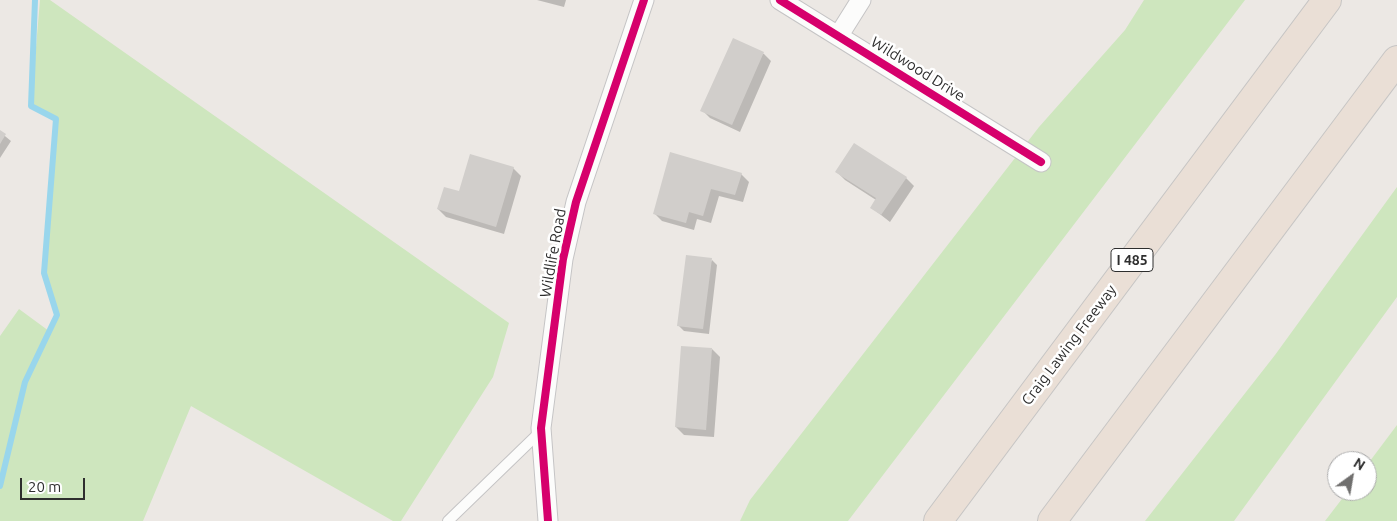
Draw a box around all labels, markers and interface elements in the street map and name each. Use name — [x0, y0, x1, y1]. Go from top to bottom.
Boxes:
street label: Wildwood Drive — [868, 33, 968, 105]
street label: Wildlife Road — [536, 207, 570, 299]
road number: I 485 — [1111, 248, 1153, 272]
street label: Craig Lawing Freeway — [1018, 281, 1120, 409]
north arrow — [1327, 451, 1377, 501]
text: N — [1351, 455, 1368, 474]
scale bar — [22, 468, 88, 500]
text: 20 m — [28, 478, 61, 495]

